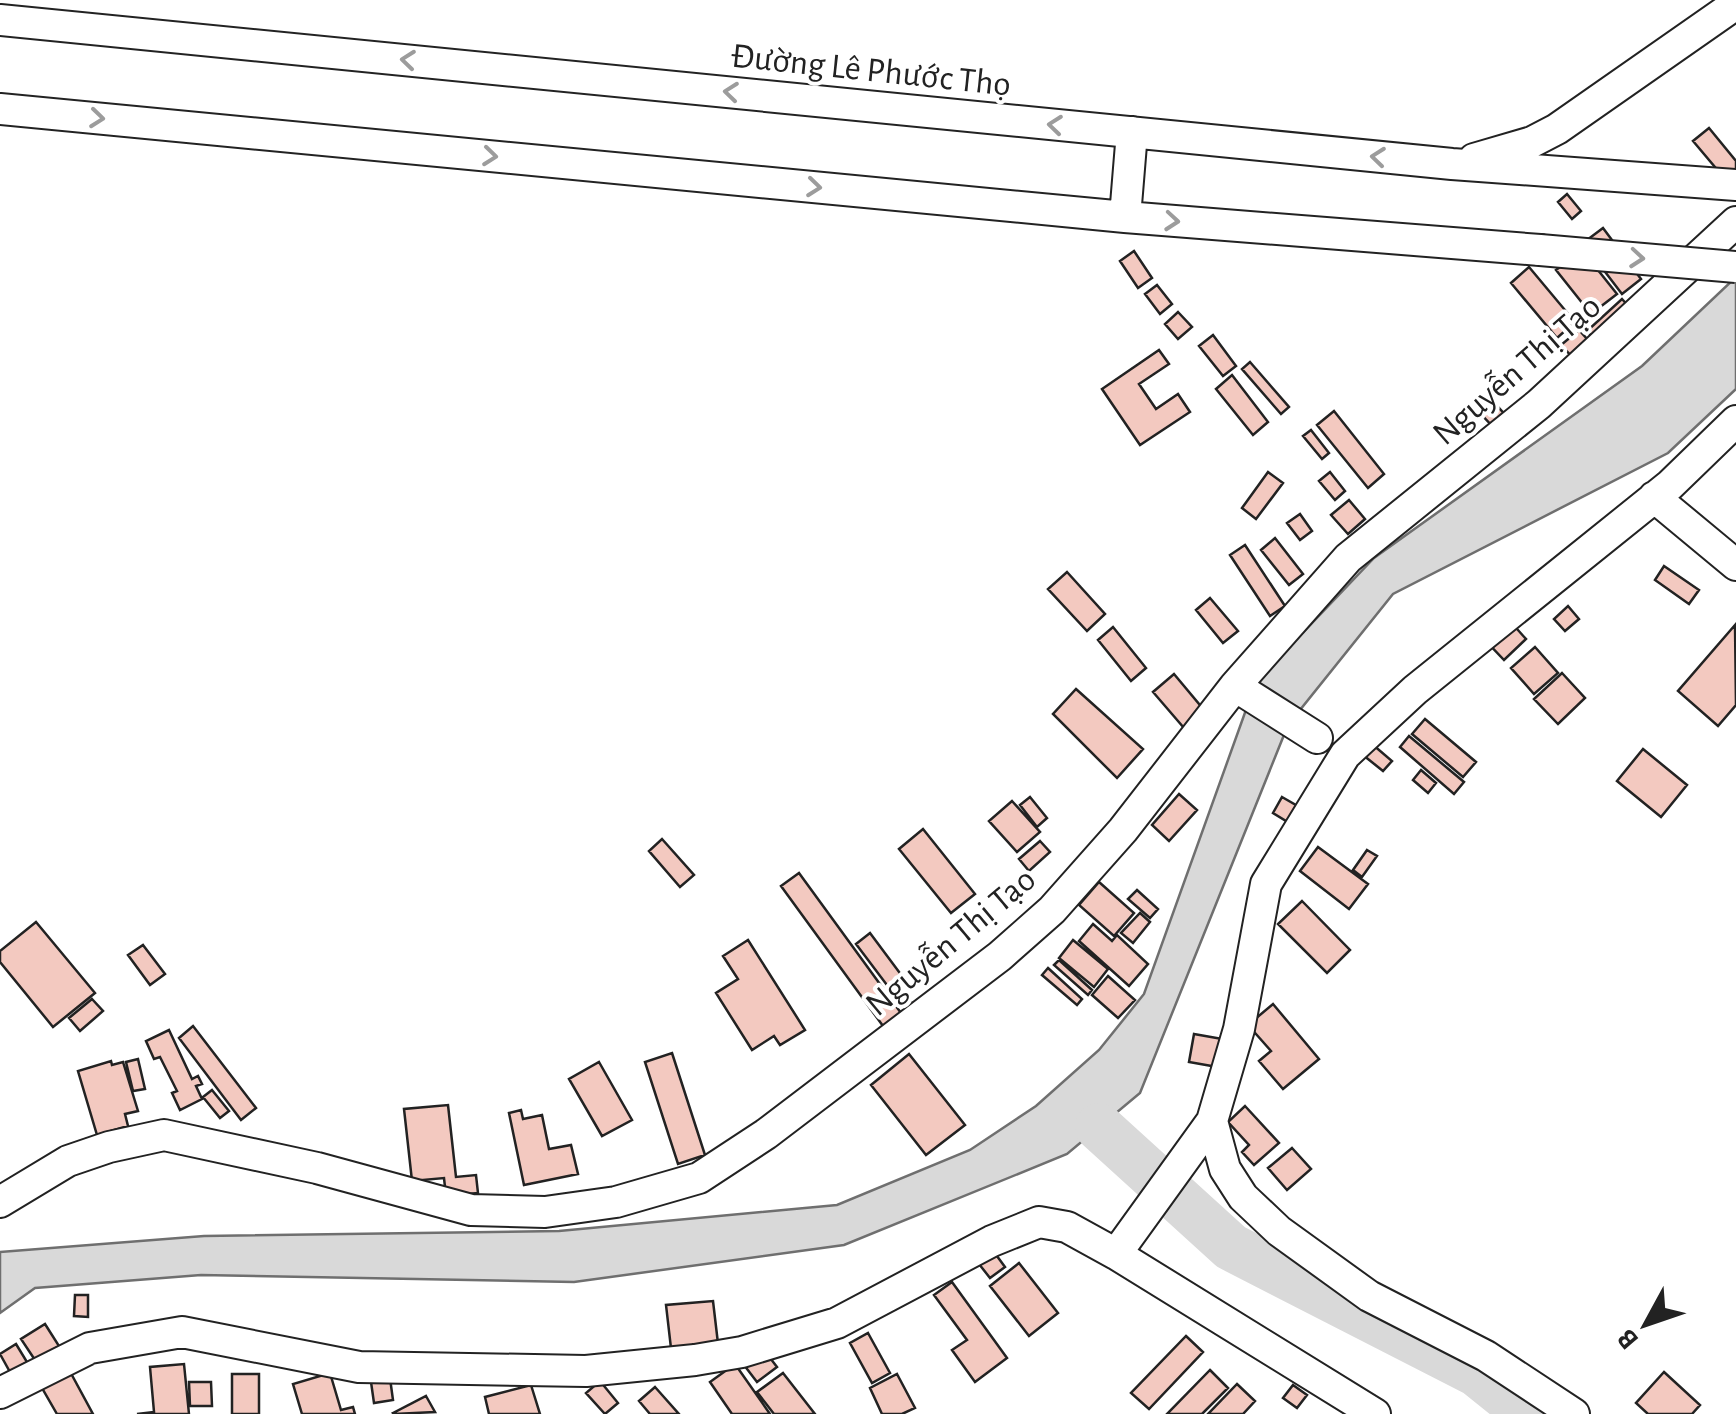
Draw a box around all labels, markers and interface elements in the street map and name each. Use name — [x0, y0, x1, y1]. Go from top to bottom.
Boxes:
street label: Đường Lê Phước Thọ — [729, 38, 1012, 103]
one-way arrow — [399, 50, 415, 71]
one-way arrow — [723, 82, 739, 104]
one-way arrow — [89, 107, 105, 128]
one-way arrow — [1046, 114, 1062, 136]
one-way arrow — [483, 145, 499, 166]
one-way arrow — [1369, 147, 1385, 168]
one-way arrow — [806, 176, 822, 197]
one-way arrow — [1165, 210, 1181, 231]
one-way arrow — [1629, 247, 1645, 269]
street label: Nguyễn Thị Tạo — [1426, 288, 1607, 452]
street label: Nguyễn Thị Tạo — [859, 861, 1042, 1023]
north arrow — [1596, 1274, 1696, 1374]
text: B — [1612, 1324, 1644, 1354]

